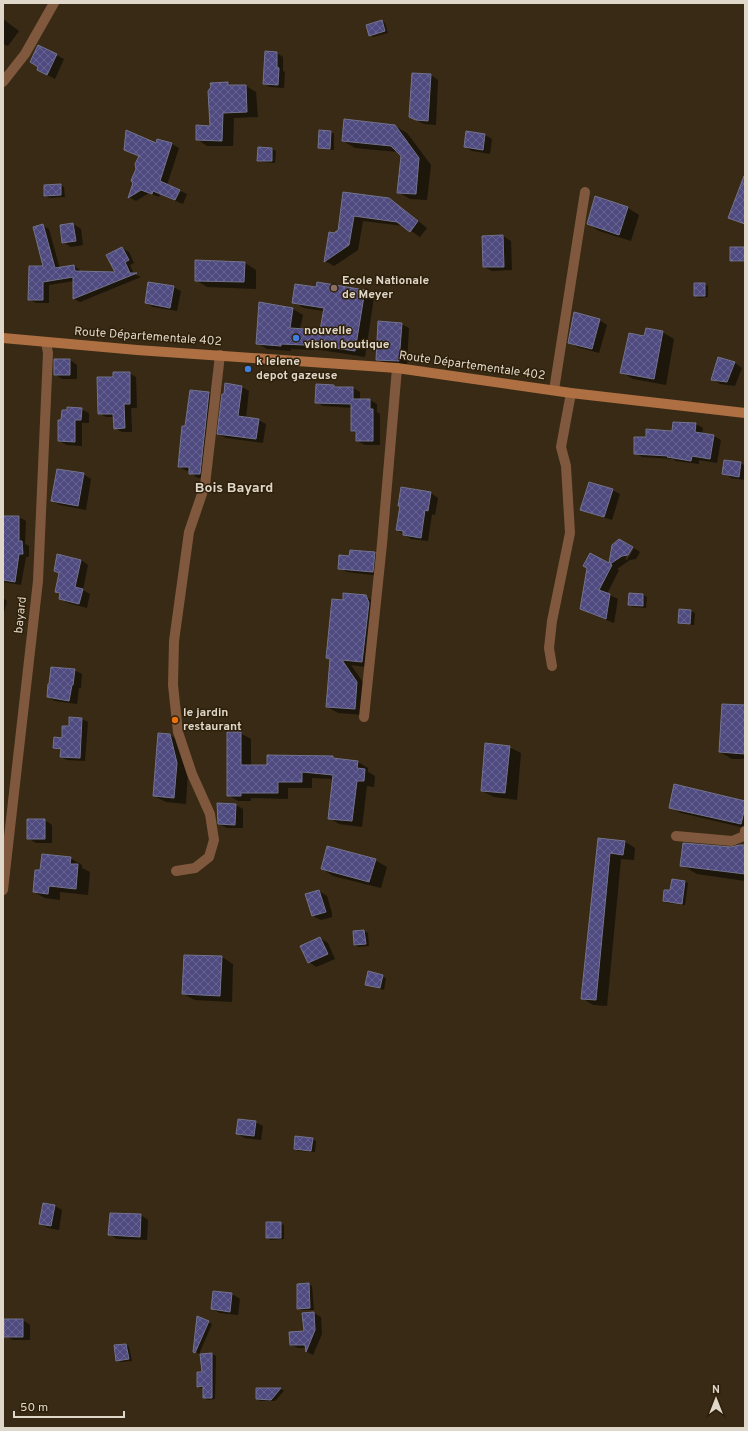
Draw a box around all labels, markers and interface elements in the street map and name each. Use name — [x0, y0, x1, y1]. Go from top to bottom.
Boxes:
place label: Ecole Nationale de Meyer — [342, 273, 429, 303]
marker: Ecole Nationale de Meyer — [329, 283, 339, 293]
place label: nouvelle vision boutique — [304, 323, 390, 353]
street label: Route Départementale 402 — [74, 324, 222, 350]
marker: nouvelle vision boutique — [291, 333, 301, 343]
street label: Route Départementale 402 — [398, 348, 546, 384]
place label: k lelene depot gazeuse — [256, 354, 338, 384]
marker: k lelene depot gazeuse — [243, 364, 253, 374]
district label: Bois Bayard — [195, 480, 273, 497]
street label: bayard — [11, 596, 31, 634]
place label: le jardin restaurant — [183, 705, 242, 735]
marker: le jardin restaurant — [170, 715, 180, 725]
north arrow — [696, 1379, 736, 1419]
text: N — [712, 1383, 720, 1397]
scale bar — [14, 1393, 124, 1419]
text: 50 m — [20, 1400, 48, 1416]

